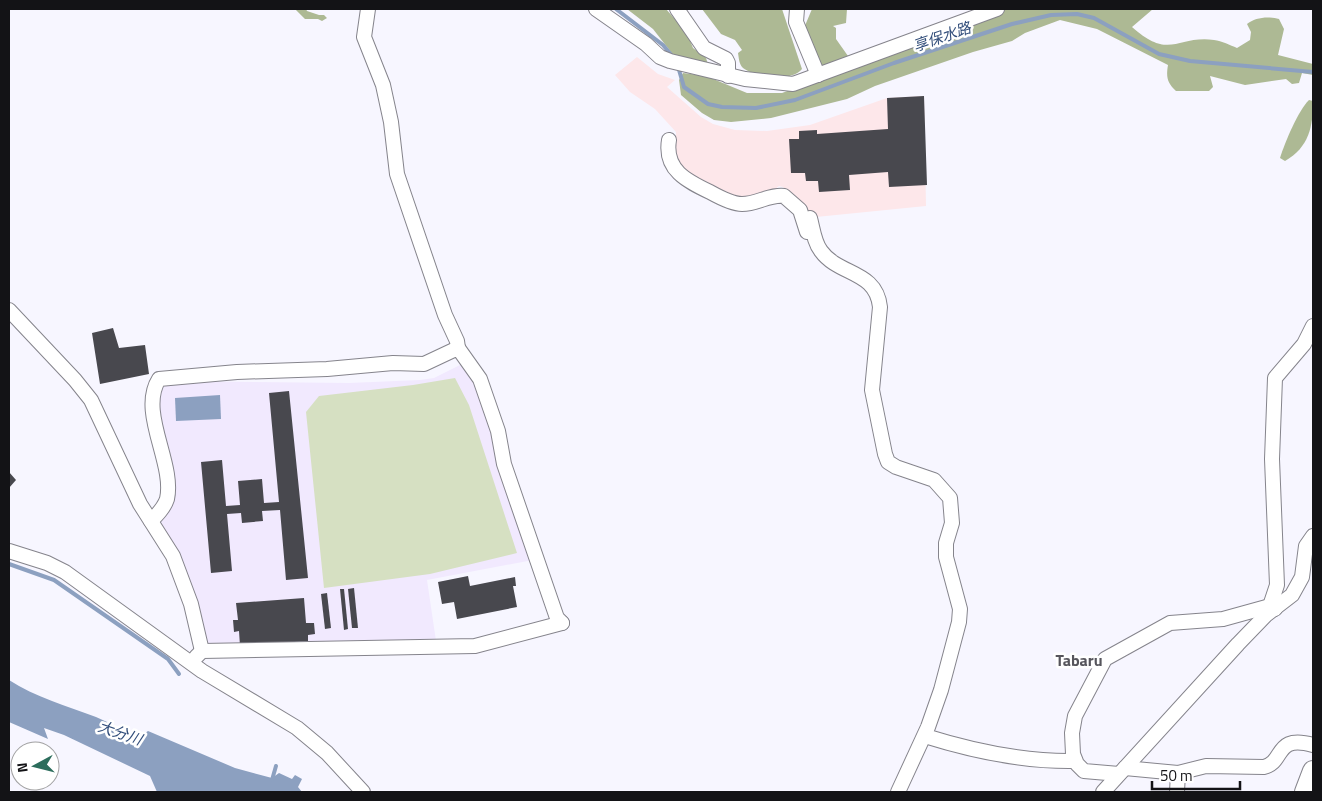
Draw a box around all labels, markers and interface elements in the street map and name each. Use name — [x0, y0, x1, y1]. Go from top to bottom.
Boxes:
water label: 享保水路 — [910, 15, 976, 57]
district label: Tabaru — [1055, 648, 1103, 672]
water label: 大分川 — [95, 714, 147, 751]
north arrow — [10, 741, 60, 791]
scale bar — [1152, 758, 1240, 790]
text: N — [11, 762, 33, 774]
text: 50 m — [1160, 764, 1193, 787]

